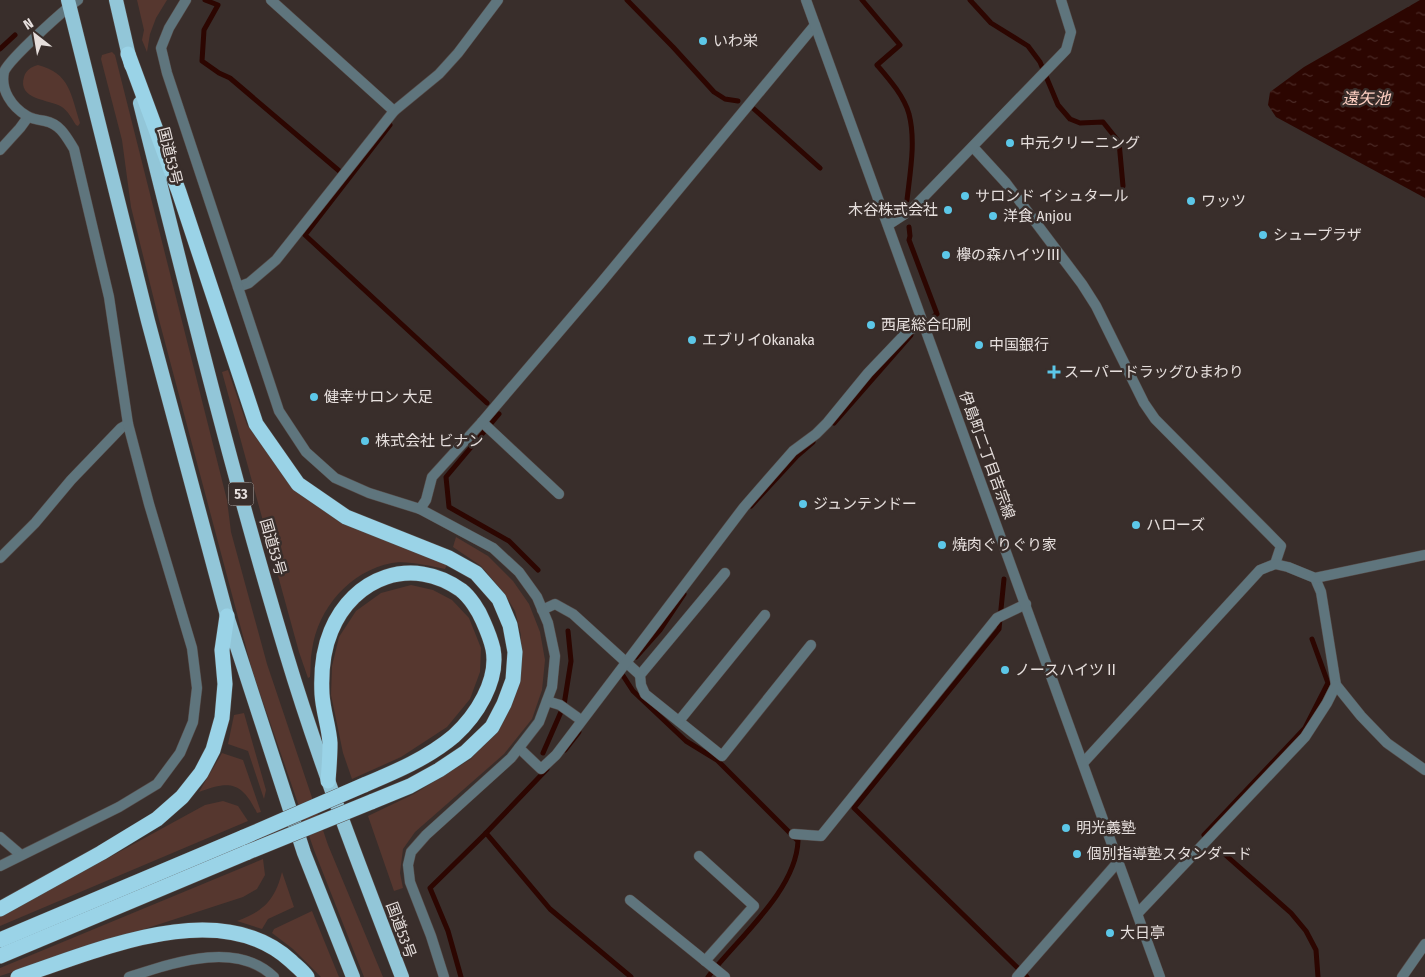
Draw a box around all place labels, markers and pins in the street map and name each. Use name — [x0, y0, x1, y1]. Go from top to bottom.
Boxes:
place label: いわ栄 — [713, 32, 758, 50]
marker: いわ栄 — [697, 35, 709, 47]
place label: 中元クリーニング — [1020, 134, 1140, 152]
marker: 中元クリーニング — [1004, 137, 1016, 149]
place label: サロンド イシュタール — [975, 187, 1129, 205]
marker: サロンド イシュタール — [959, 190, 971, 202]
place label: ワッツ — [1201, 192, 1246, 210]
marker: ワッツ — [1185, 195, 1197, 207]
place label: 木谷株式会社 — [848, 201, 938, 219]
marker: 木谷株式会社 — [942, 204, 954, 216]
place label: 洋食 Anjou — [1003, 207, 1072, 225]
marker: 洋食 Anjou — [987, 210, 999, 222]
place label: シュープラザ — [1273, 226, 1362, 244]
marker: シュープラザ — [1257, 229, 1269, 241]
place label: 欅の森ハイツⅢ — [956, 246, 1061, 264]
marker: 欅の森ハイツⅢ — [940, 249, 952, 261]
place label: 西尾総合印刷 — [881, 316, 971, 334]
marker: 西尾総合印刷 — [865, 319, 877, 331]
place label: エブリイOkanaka — [702, 331, 815, 349]
marker: エブリイOkanaka — [686, 334, 698, 346]
place label: 中国銀行 — [989, 336, 1049, 354]
marker: 中国銀行 — [973, 339, 985, 351]
place label: スーパードラッグひまわり — [1064, 363, 1244, 381]
marker: スーパードラッグひまわり — [1048, 366, 1060, 378]
place label: 健幸サロン 大足 — [324, 388, 433, 406]
marker: 健幸サロン 大足 — [308, 391, 320, 403]
place label: 株式会社 ビナン — [375, 432, 484, 450]
marker: 株式会社 ビナン — [359, 435, 371, 447]
place label: ジュンテンドー — [813, 495, 917, 513]
marker: ジュンテンドー — [797, 498, 809, 510]
place label: ハローズ — [1146, 516, 1205, 534]
marker: ハローズ — [1130, 519, 1142, 531]
place label: 焼肉ぐりぐり家 — [952, 536, 1057, 554]
marker: 焼肉ぐりぐり家 — [936, 539, 948, 551]
place label: ノースハイツⅡ — [1015, 661, 1119, 679]
marker: ノースハイツⅡ — [999, 664, 1011, 676]
place label: 明光義塾 — [1076, 819, 1136, 837]
marker: 明光義塾 — [1060, 822, 1072, 834]
place label: 個別指導塾スタンダード — [1087, 845, 1252, 863]
marker: 個別指導塾スタンダード — [1071, 848, 1083, 860]
place label: 大日亭 — [1120, 924, 1165, 942]
marker: 大日亭 — [1104, 927, 1116, 939]

